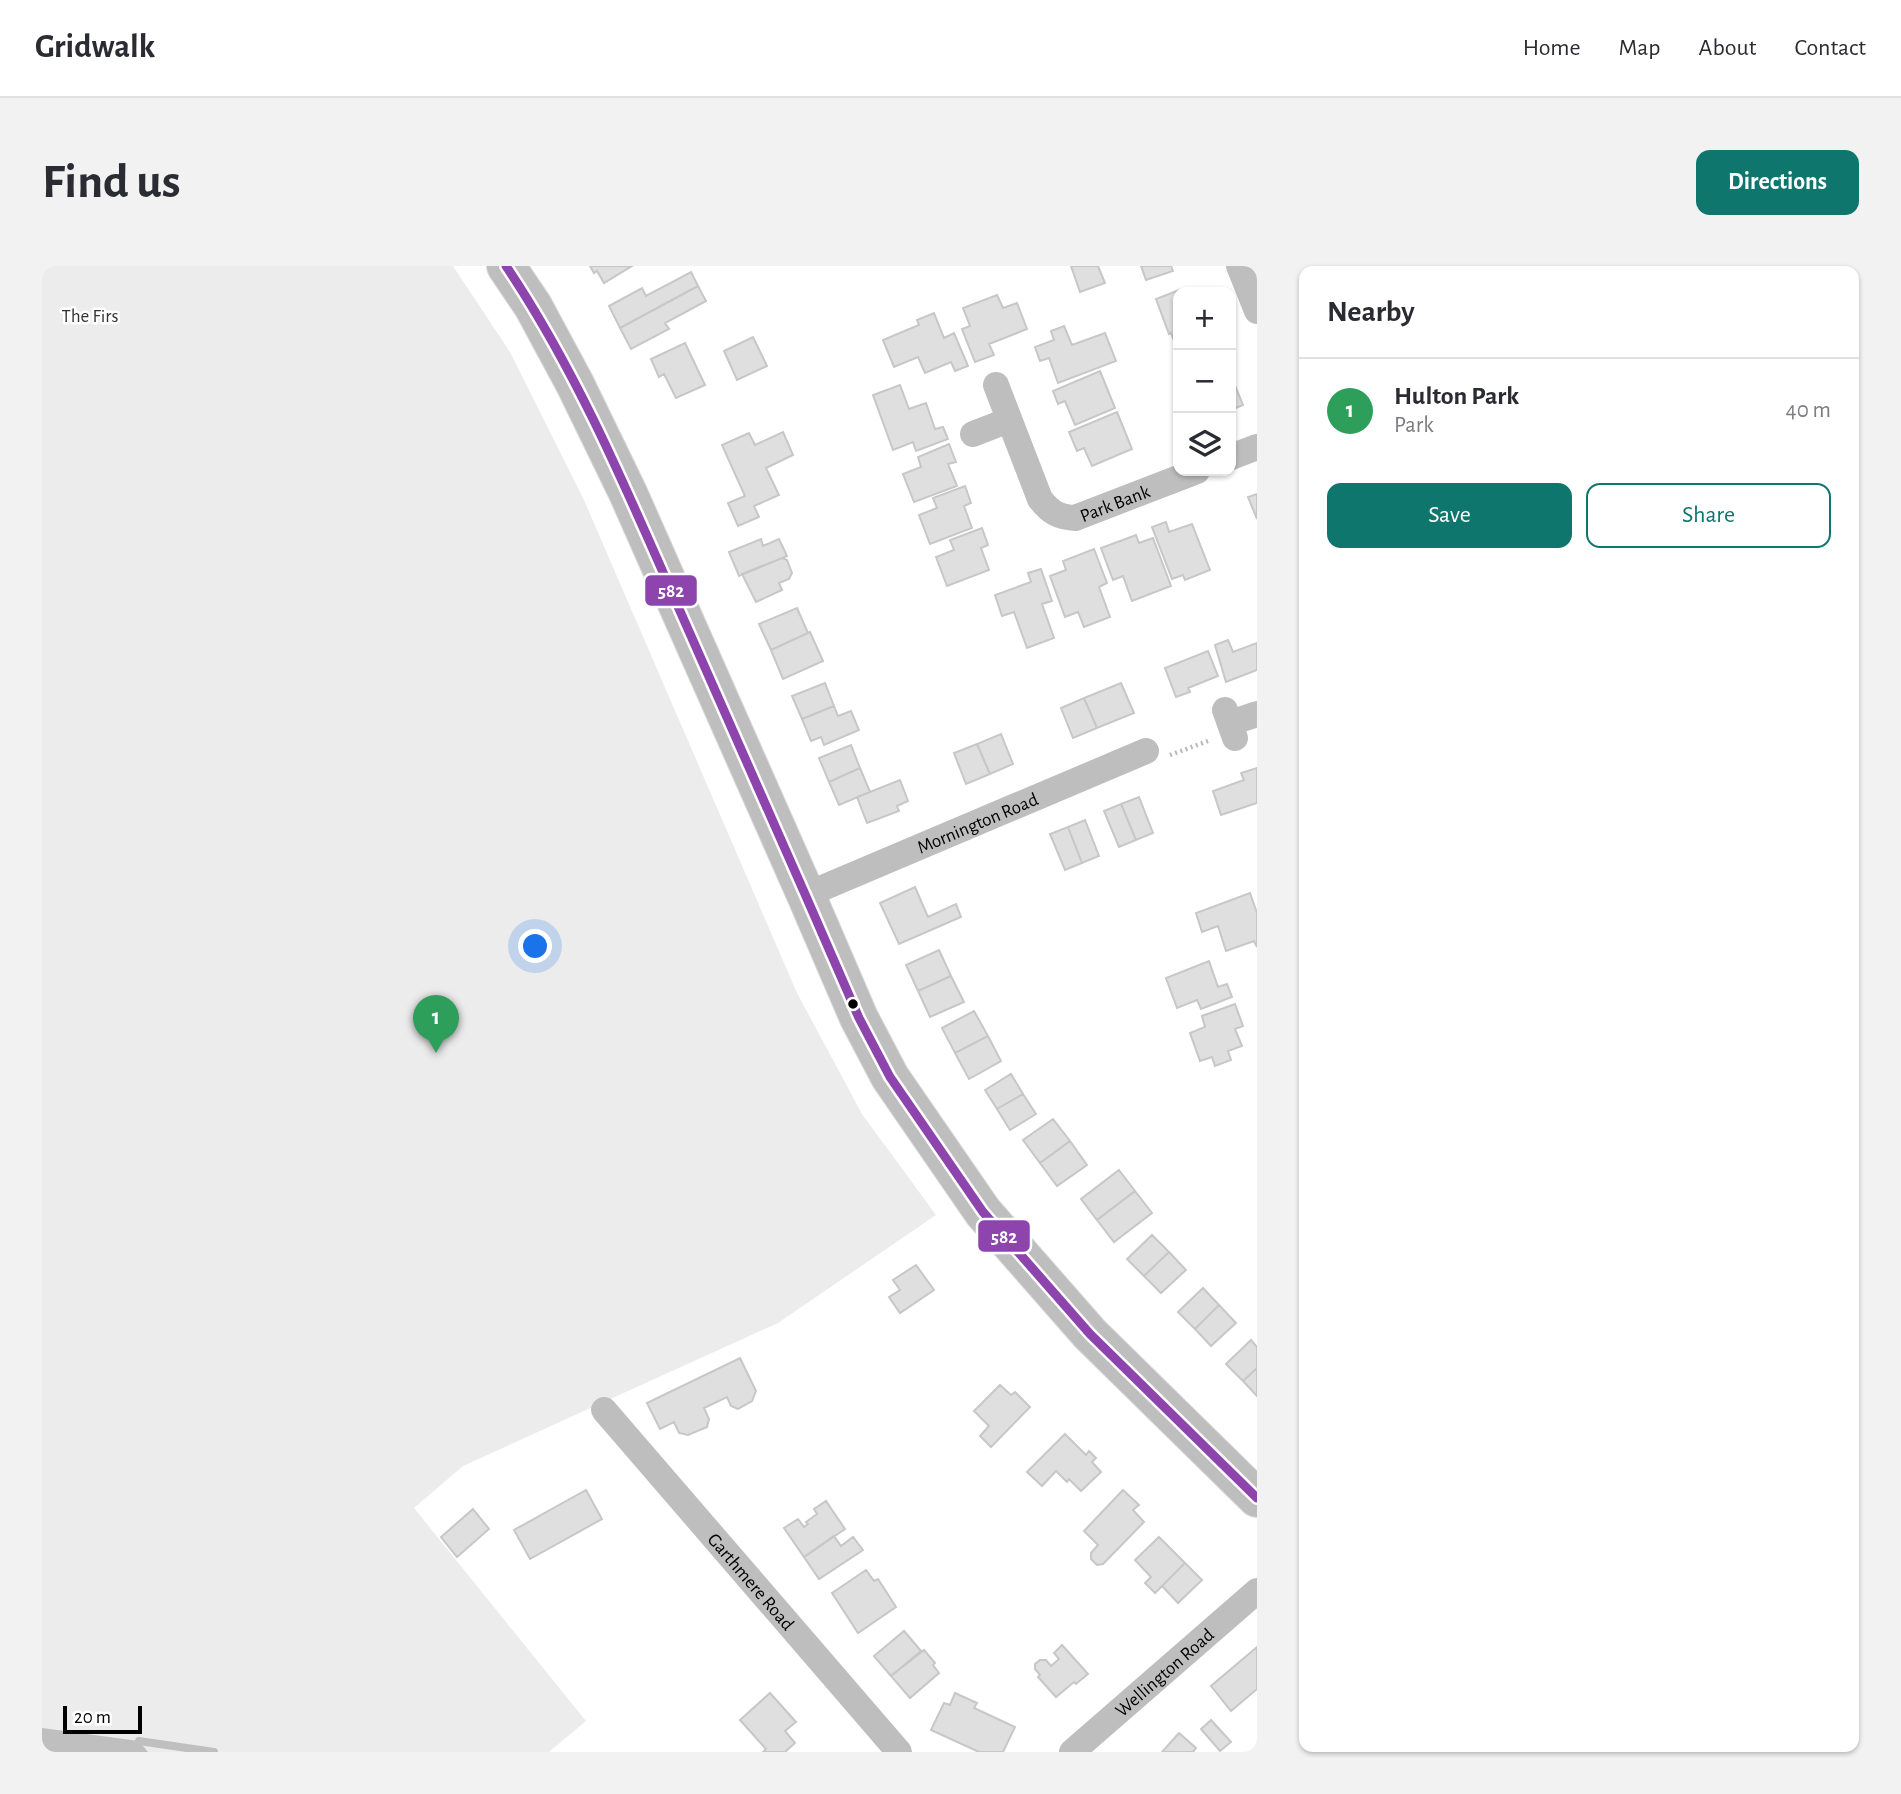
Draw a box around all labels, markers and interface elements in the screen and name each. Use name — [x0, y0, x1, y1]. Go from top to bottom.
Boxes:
text: Gridwalk — [35, 31, 155, 64]
text: Home — [1523, 36, 1581, 60]
text: Map — [1619, 36, 1661, 60]
text: About — [1699, 36, 1756, 60]
text: Contact — [1794, 36, 1866, 60]
button: Directions — [1696, 150, 1859, 215]
text: Find us — [42, 158, 181, 207]
map controls — [1173, 287, 1236, 476]
button: + — [1173, 287, 1236, 350]
text: Nearby — [1327, 297, 1415, 327]
park label: The Firs — [62, 307, 118, 326]
button: − — [1173, 350, 1236, 413]
text: Hulton Park — [1394, 383, 1519, 409]
text: 1 — [1346, 399, 1354, 422]
text: 40 m — [1786, 399, 1831, 422]
button: layers — [1173, 413, 1236, 476]
text: Park — [1394, 414, 1434, 437]
street label: Park Bank — [1078, 482, 1153, 526]
button: Save — [1327, 483, 1572, 548]
button: Share — [1586, 483, 1831, 548]
line badge: 582 — [644, 574, 698, 607]
text: 582 — [658, 582, 684, 601]
street label: Mornington Road — [915, 790, 1041, 858]
your location — [518, 929, 552, 963]
pin: 1 — [413, 995, 459, 1053]
unlabelled marker — [846, 997, 860, 1011]
line badge: 582 — [977, 1219, 1031, 1253]
text: 582 — [991, 1228, 1017, 1247]
street label: Garthmere Road — [704, 1530, 797, 1634]
street label: Wellington Road — [1112, 1625, 1218, 1721]
scale bar — [63, 1703, 142, 1735]
text: 20 m — [74, 1708, 111, 1727]

